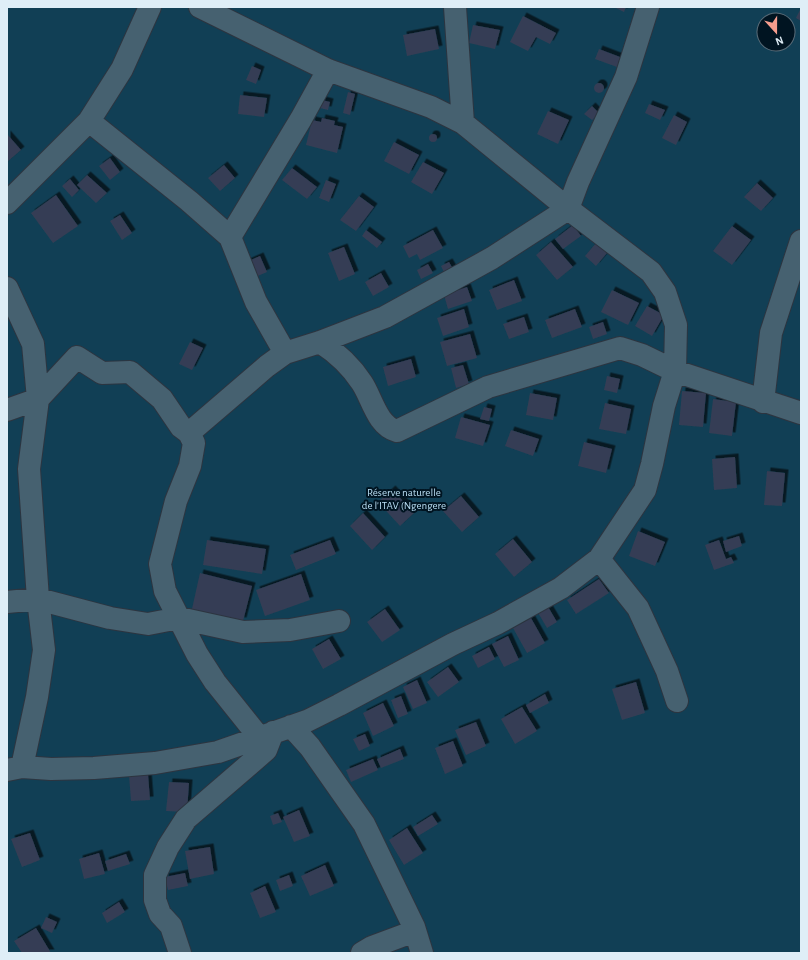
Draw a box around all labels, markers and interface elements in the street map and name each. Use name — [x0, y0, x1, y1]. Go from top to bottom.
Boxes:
north arrow — [756, 12, 796, 52]
text: N — [774, 34, 785, 47]
park label: Réserve naturelle de l'ITAV (Ngengere — [362, 487, 446, 511]

